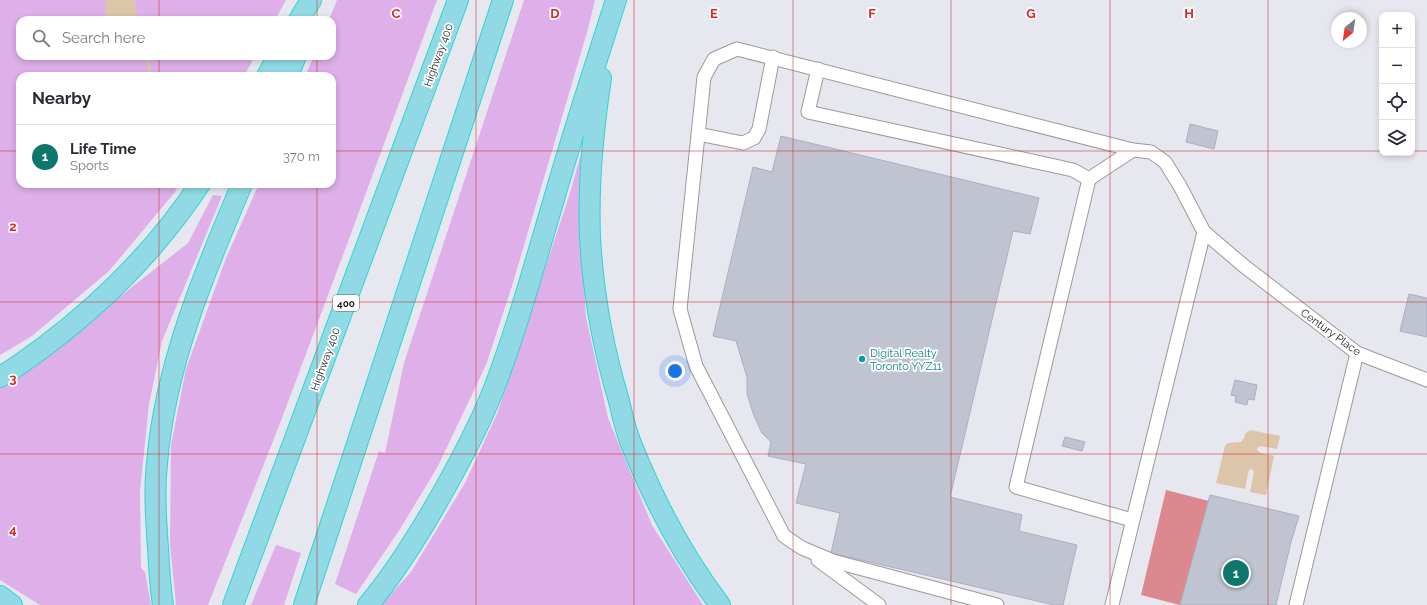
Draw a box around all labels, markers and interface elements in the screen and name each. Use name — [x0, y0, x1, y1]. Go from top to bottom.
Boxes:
text: C — [392, 6, 401, 21]
text: D — [550, 6, 560, 21]
text: E — [710, 6, 718, 21]
text: F — [868, 6, 876, 21]
text: G — [1026, 6, 1036, 21]
text: H — [1184, 6, 1194, 21]
north arrow — [1331, 12, 1367, 48]
map controls — [1379, 12, 1415, 156]
button: + — [1379, 12, 1415, 48]
search box — [16, 16, 336, 60]
street label: Highway 400 — [421, 22, 456, 88]
icon: search — [30, 27, 52, 49]
text: Search here — [62, 29, 145, 47]
button: − — [1379, 48, 1415, 84]
button: locate — [1379, 84, 1415, 120]
text: Nearby — [32, 88, 91, 108]
button: layers — [1379, 120, 1415, 156]
text: Life Time — [70, 140, 136, 158]
text: 1 — [42, 149, 48, 164]
text: 370 m — [283, 149, 320, 164]
text: Sports — [70, 158, 109, 173]
text: 2 — [9, 219, 17, 234]
road number: 400 — [333, 295, 359, 311]
street label: Century Place — [1298, 306, 1364, 359]
street label: Highway 400 — [308, 326, 343, 392]
place label: Digital Realty Toronto YYZ11 — [870, 347, 942, 373]
marker: Digital Realty Toronto YYZ11 — [857, 354, 867, 364]
your location — [665, 361, 685, 381]
text: 3 — [9, 371, 17, 386]
text: 4 — [9, 522, 17, 537]
pin: 1 — [1223, 558, 1249, 588]

